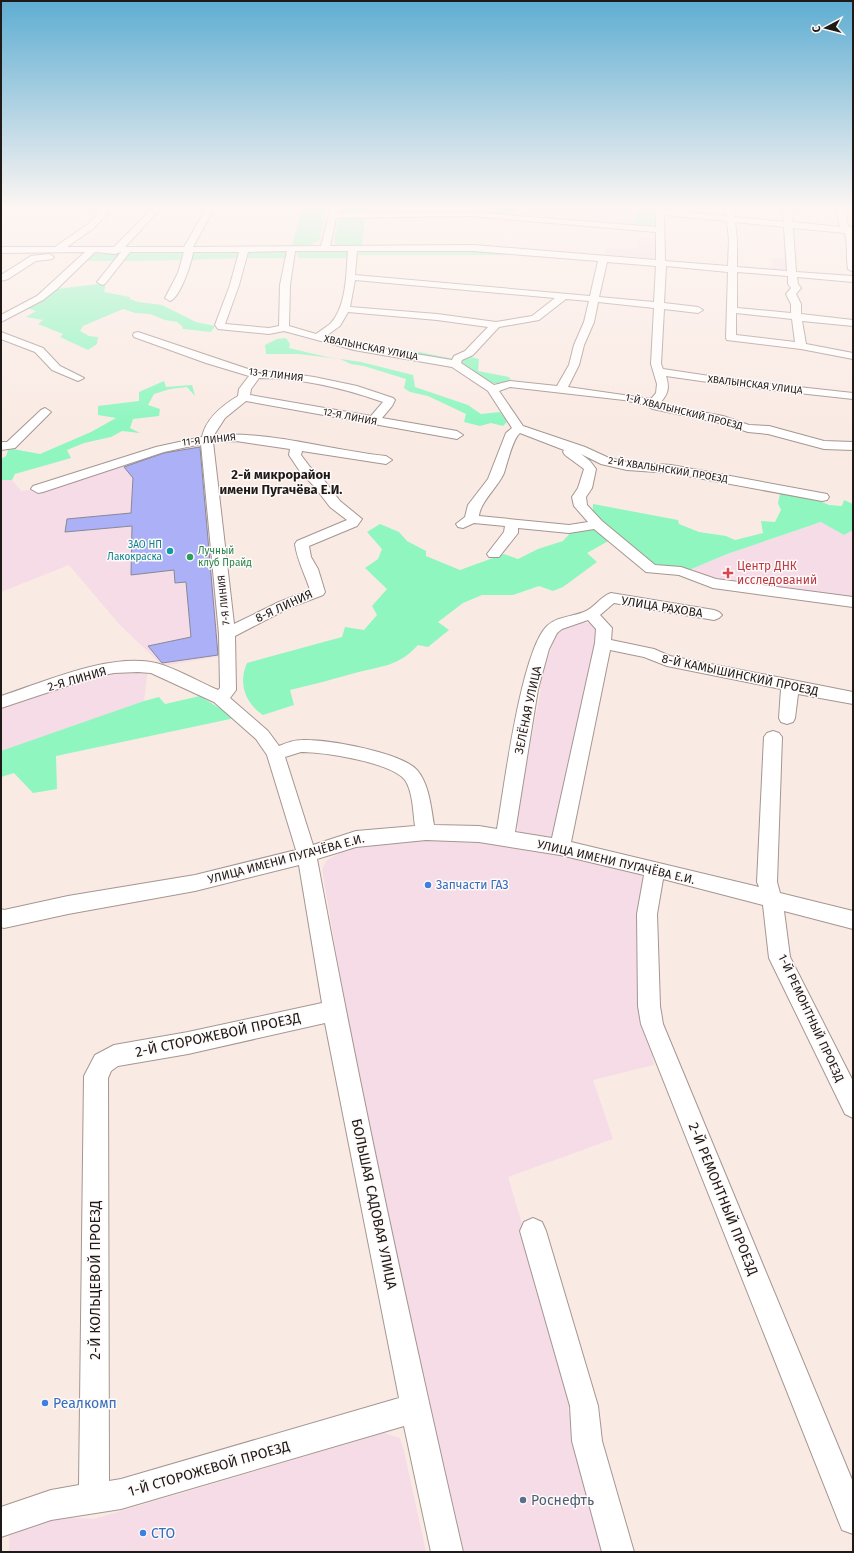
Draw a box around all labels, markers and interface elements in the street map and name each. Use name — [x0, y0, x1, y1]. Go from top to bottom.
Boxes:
north arrow — [806, 8, 846, 48]
text: С — [810, 25, 823, 33]
street label: ХВАЛЫНСКАЯ УЛИЦА — [323, 333, 419, 363]
street label: 13-Я ЛИНИЯ — [248, 366, 304, 384]
street label: ХВАЛЫНСКАЯ УЛИЦА — [707, 373, 803, 397]
street label: 1-Й ХВАЛЫНСКИЙ ПРОЕЗД — [624, 391, 744, 432]
street label: 12-Я ЛИНИЯ — [322, 406, 378, 428]
street label: 11-Я ЛИНИЯ — [181, 431, 237, 449]
street label: 2-Й ХВАЛЫНСКИЙ ПРОЕЗД — [607, 454, 729, 485]
district label: 2-й микрорайон имени Пугачёва Е.И. — [220, 467, 342, 497]
place label: ЗАО НП Лакокраска — [107, 539, 162, 563]
place label: Лучный клуб Прайд — [198, 545, 252, 569]
marker: ЗАО НП Лакокраска — [165, 546, 175, 556]
marker: Лучный клуб Прайд — [185, 552, 195, 562]
place label: Центр ДНК исследований — [737, 559, 817, 587]
marker: Центр ДНК исследований — [722, 567, 734, 579]
street label: 7-Я ЛИНИЯ — [215, 574, 233, 626]
street label: 8-Я ЛИНИЯ — [253, 587, 315, 625]
street label: УЛИЦА РАХОВА — [620, 594, 704, 620]
street label: 8-Й КАМЫШИНСКИЙ ПРОЕЗД — [660, 651, 820, 698]
street label: 2-Я ЛИНИЯ — [46, 664, 108, 694]
street label: ЗЕЛЁНАЯ УЛИЦА — [511, 664, 544, 755]
street label: УЛИЦА ИМЕНИ ПУГАЧЁВА Е.И. — [206, 830, 366, 887]
street label: УЛИЦА ИМЕНИ ПУГАЧЁВА Е.И. — [536, 836, 697, 887]
place label: Запчасти ГАЗ — [436, 878, 509, 892]
marker: Запчасти ГАЗ — [423, 880, 433, 890]
street label: 1-Й РЕМОНТНЫЙ ПРОЕЗД — [775, 952, 848, 1084]
street label: 2-Й СТОРОЖЕВОЙ ПРОЕЗД — [134, 1009, 302, 1061]
street label: БОЛЬШАЯ САДОВАЯ УЛИЦА — [348, 1117, 400, 1291]
street label: 2-Й РЕМОНТНЫЙ ПРОЕЗД — [685, 1120, 761, 1278]
street label: 2-Й КОЛЬЦЕВОЙ ПРОЕЗД — [87, 1200, 104, 1360]
place label: Реалкомп — [53, 1395, 117, 1412]
marker: Реалкомп — [40, 1398, 50, 1408]
street label: 1-Й СТОРОЖЕВОЙ ПРОЕЗД — [126, 1438, 292, 1500]
place label: Роснефть — [531, 1492, 594, 1509]
marker: Роснефть — [518, 1495, 528, 1505]
place label: СТО — [151, 1525, 175, 1542]
marker: СТО — [138, 1528, 148, 1538]

